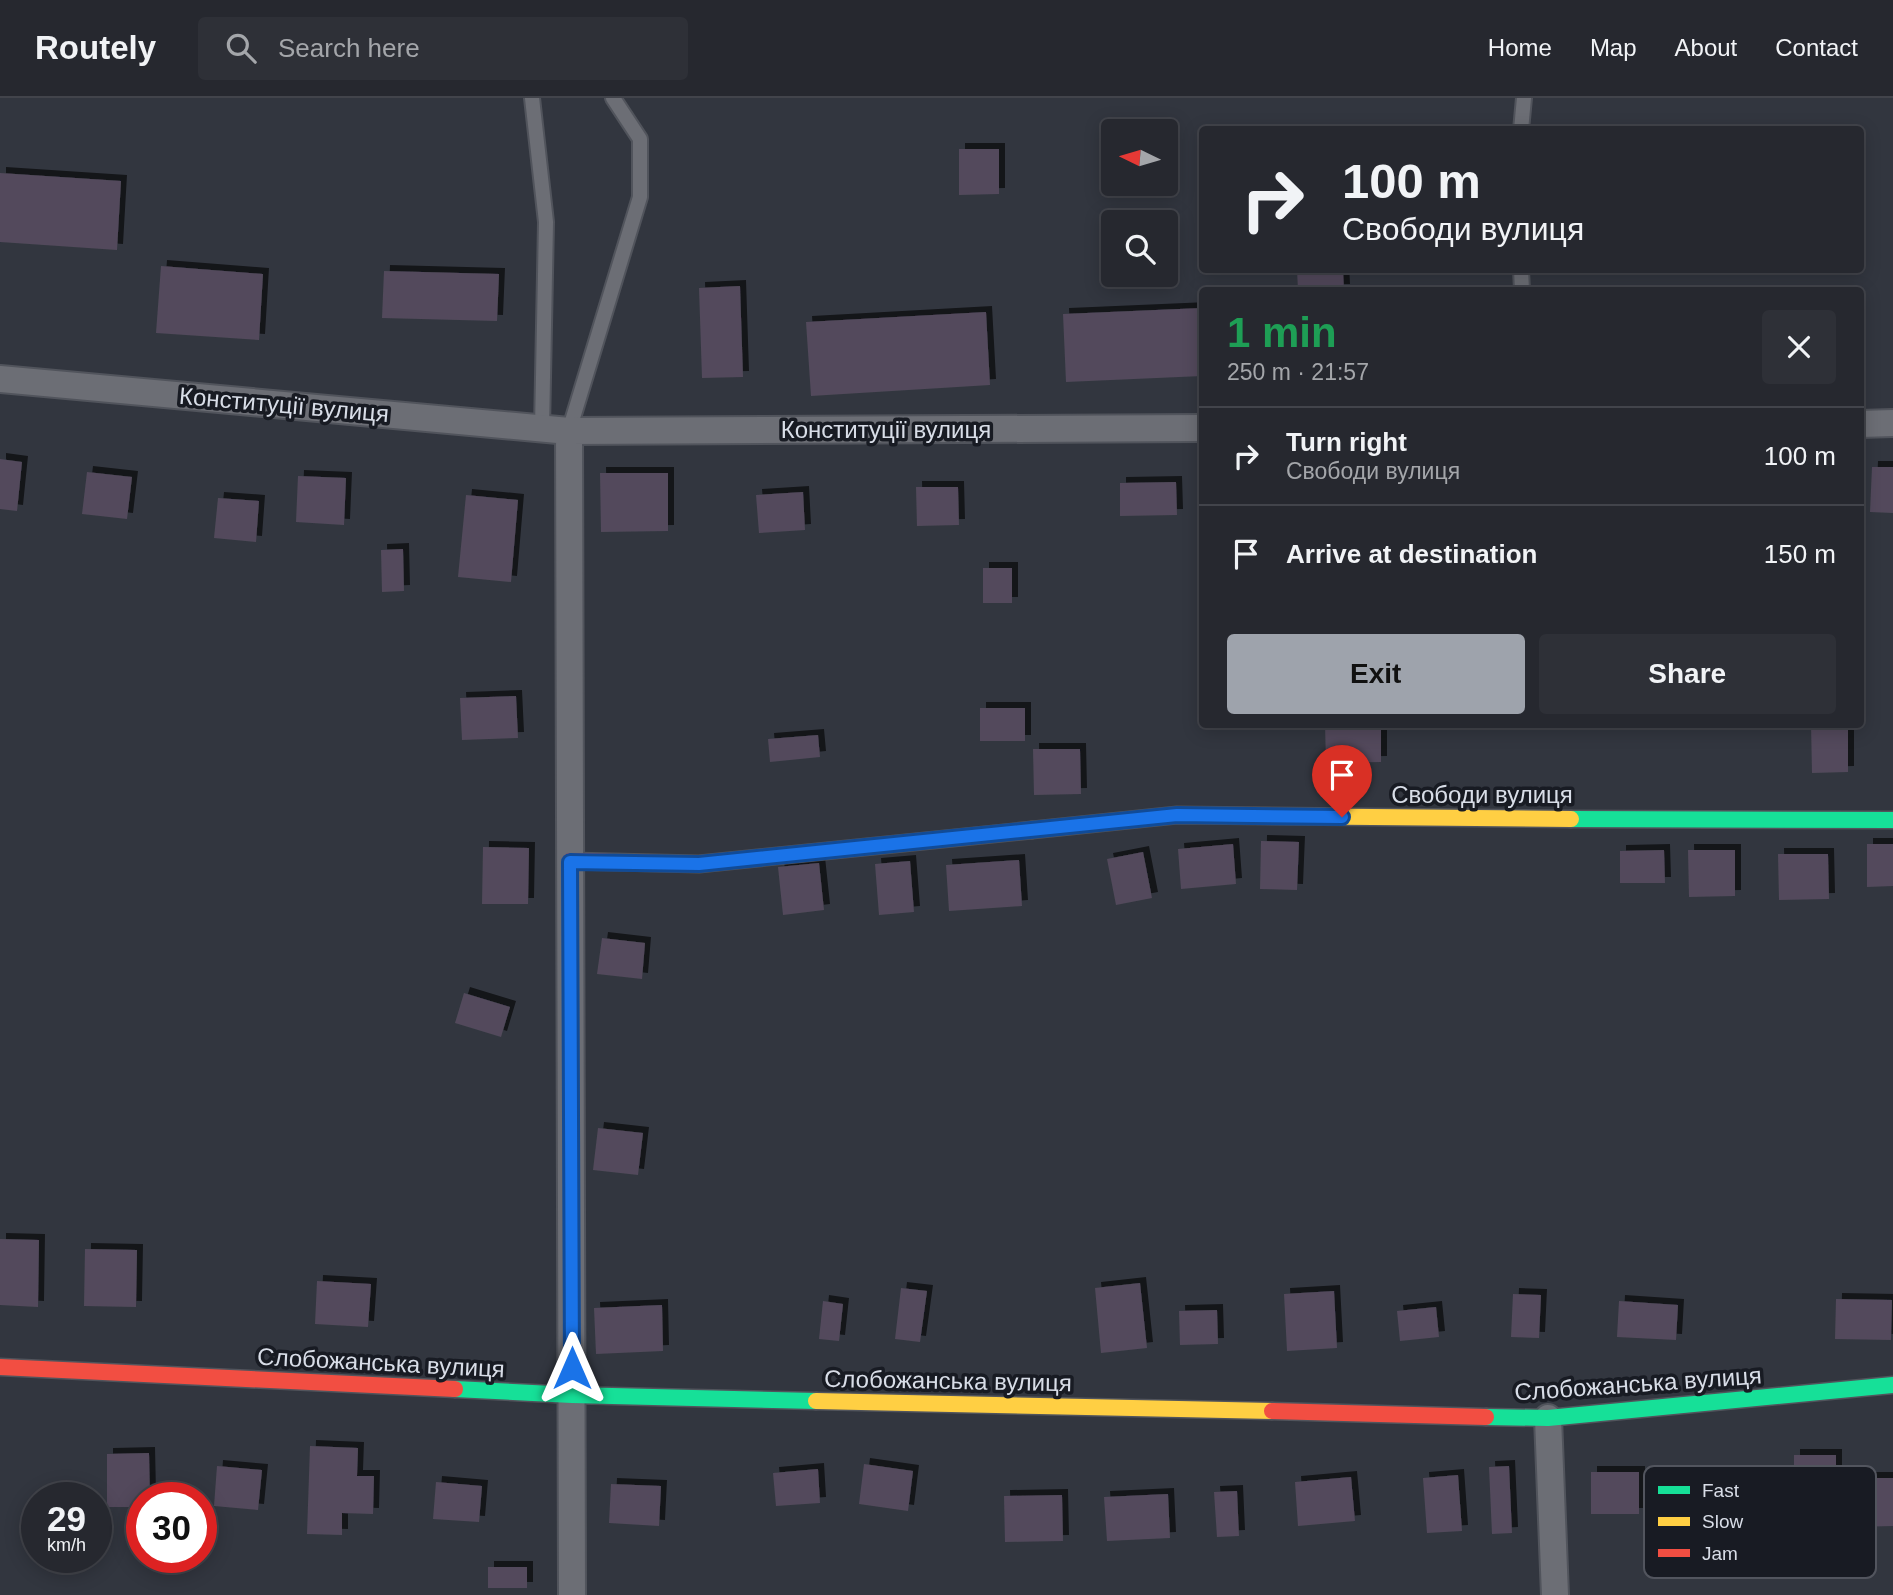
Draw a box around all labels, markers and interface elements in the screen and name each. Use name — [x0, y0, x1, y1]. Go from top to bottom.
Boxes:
search box — [198, 17, 688, 80]
text: Routely — [35, 29, 156, 66]
icon: search — [222, 29, 260, 67]
text: Search here — [278, 33, 420, 63]
text: Home — [1488, 34, 1552, 61]
text: Map — [1590, 34, 1637, 61]
text: About — [1675, 34, 1737, 61]
text: Contact — [1775, 34, 1858, 61]
north arrow — [1101, 119, 1178, 196]
map controls — [1101, 119, 1178, 287]
icon: right — [1227, 154, 1318, 245]
text: 100 m — [1342, 154, 1481, 208]
button: search — [1101, 210, 1178, 287]
text: Свободи вулиця — [1342, 211, 1584, 247]
text: 1 min — [1227, 309, 1337, 356]
button: close — [1762, 310, 1836, 384]
text: 250 m · 21:57 — [1227, 359, 1369, 385]
street label: Конституції вулиця — [178, 382, 390, 427]
street label: Конституції вулиця — [781, 416, 991, 443]
text: Turn right — [1286, 427, 1407, 457]
icon: right — [1227, 437, 1265, 475]
text: 100 m — [1764, 441, 1836, 471]
text: Свободи вулиця — [1286, 458, 1460, 484]
icon: arrive — [1227, 535, 1265, 573]
text: Arrive at destination — [1286, 539, 1537, 569]
text: 150 m — [1764, 539, 1836, 569]
button: Exit — [1227, 634, 1525, 714]
button: Share — [1539, 634, 1836, 714]
pin — [1312, 745, 1372, 817]
icon: arrive — [1323, 756, 1361, 794]
street label: Свободи вулиця — [1391, 781, 1573, 808]
position arrow — [535, 1331, 609, 1405]
street label: Слобожанська вулиця — [257, 1343, 505, 1382]
street label: Слобожанська вулиця — [1513, 1361, 1763, 1406]
street label: Слобожанська вулиця — [824, 1365, 1072, 1396]
legend — [1644, 1466, 1876, 1578]
text: Fast — [1702, 1480, 1740, 1501]
speed limit sign: 30 — [126, 1482, 217, 1573]
text: 29 — [47, 1499, 86, 1538]
text: Slow — [1702, 1511, 1743, 1532]
text: km/h — [47, 1535, 86, 1555]
text: Jam — [1702, 1543, 1738, 1564]

